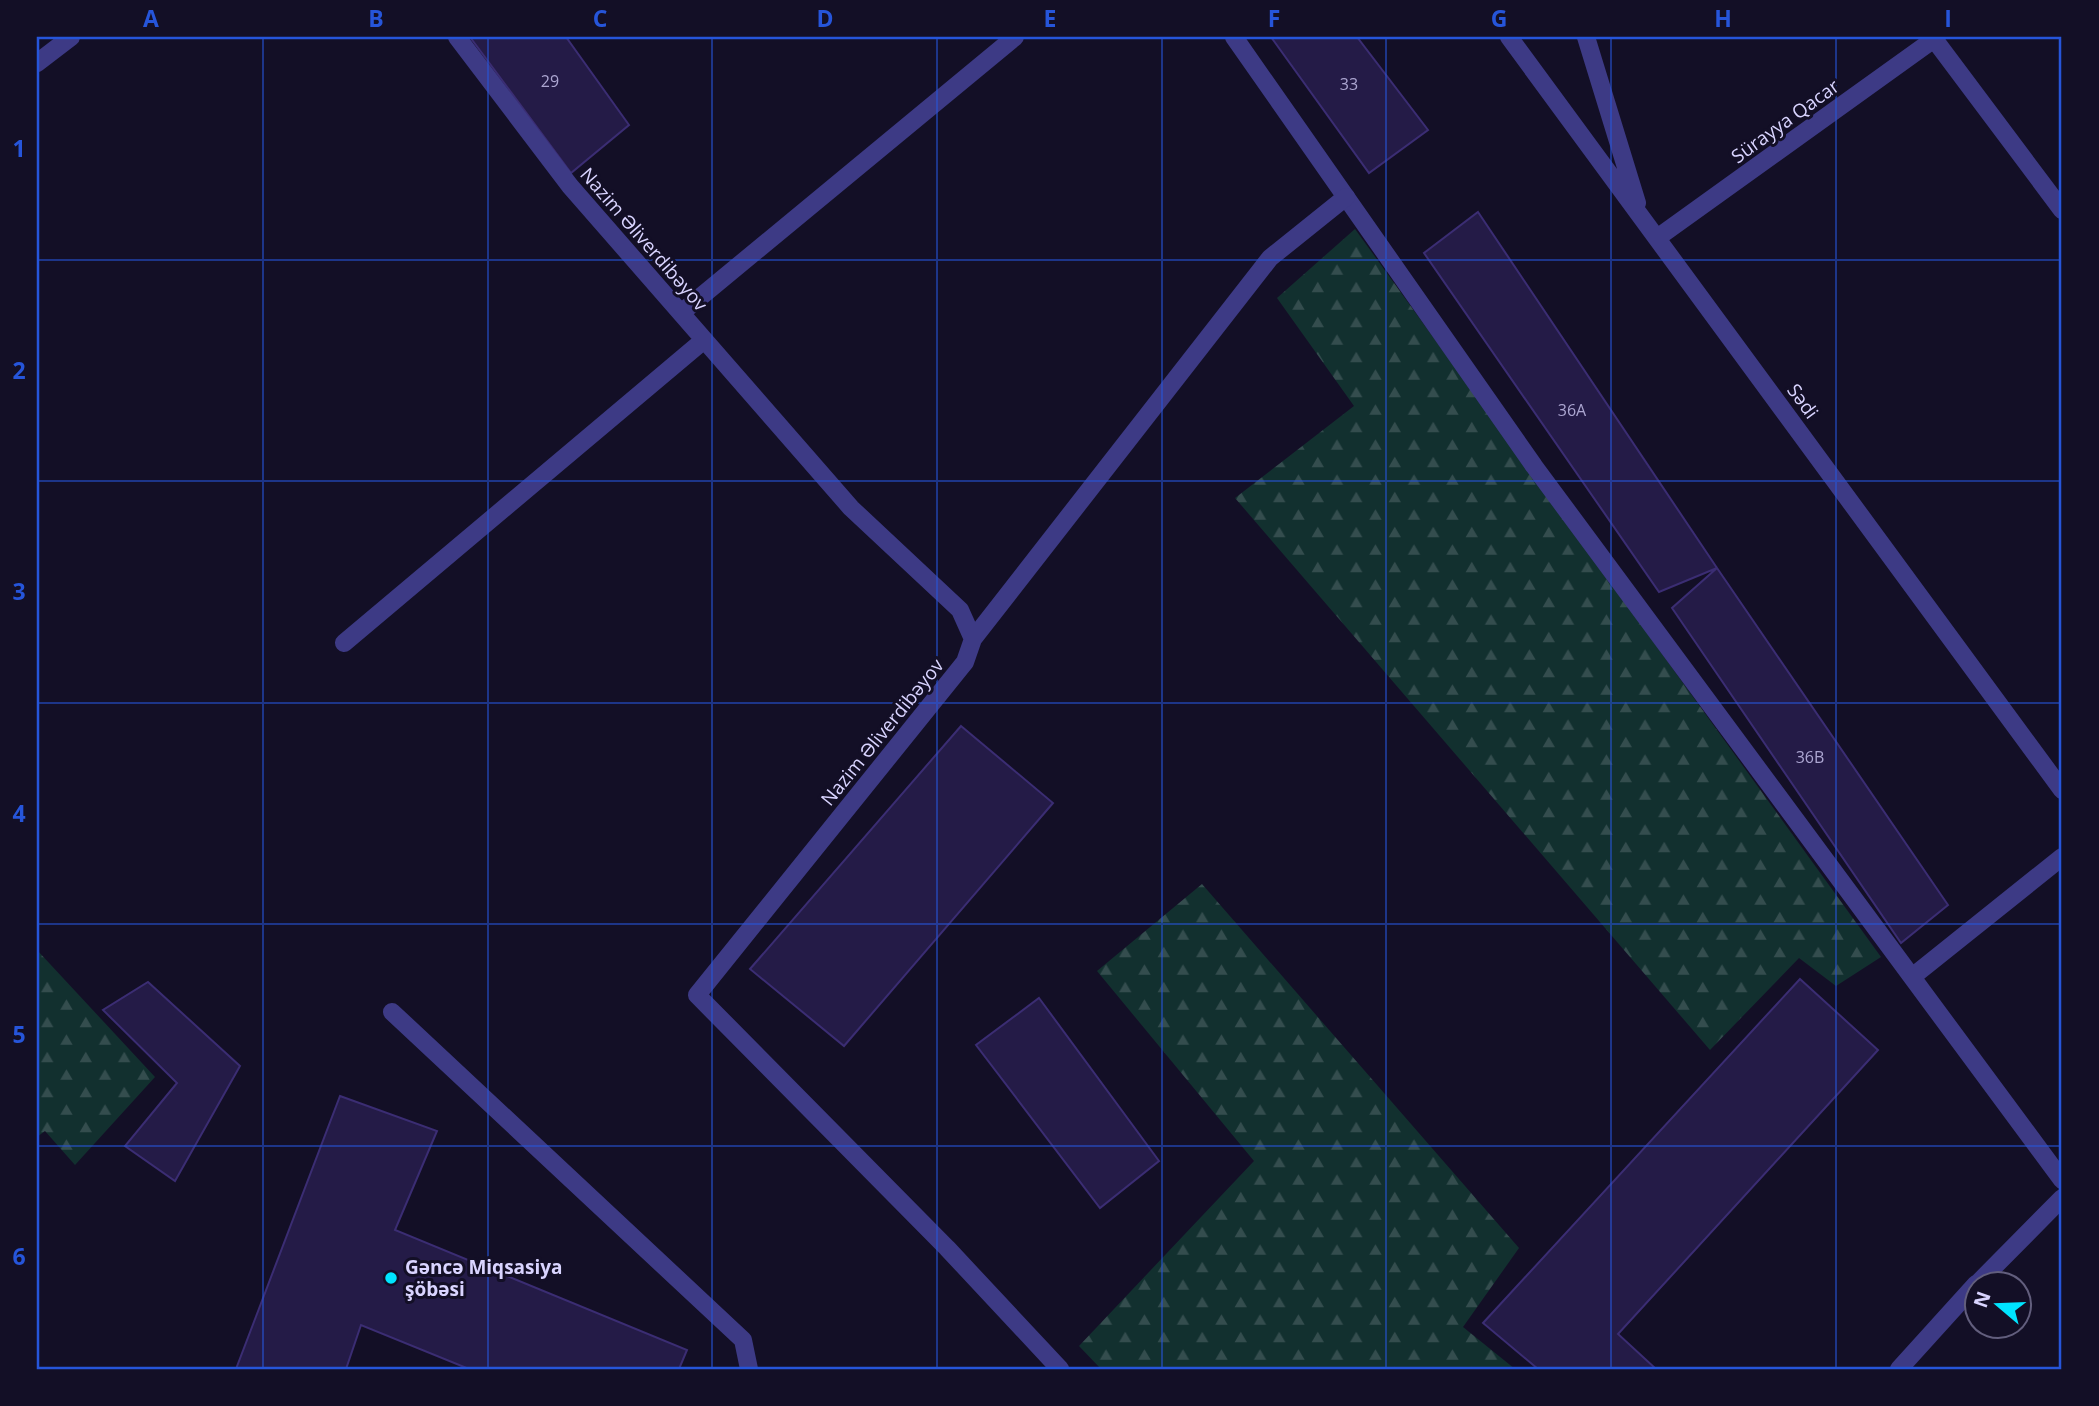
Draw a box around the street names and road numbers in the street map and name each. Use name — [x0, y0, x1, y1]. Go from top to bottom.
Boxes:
street label: Sürayya Qacar — [1726, 73, 1844, 169]
street label: Nazim Əliverdibəyov — [574, 162, 714, 317]
street label: Sədi — [1781, 378, 1825, 424]
street label: Nazim Əliverdibəyov — [815, 653, 950, 811]

